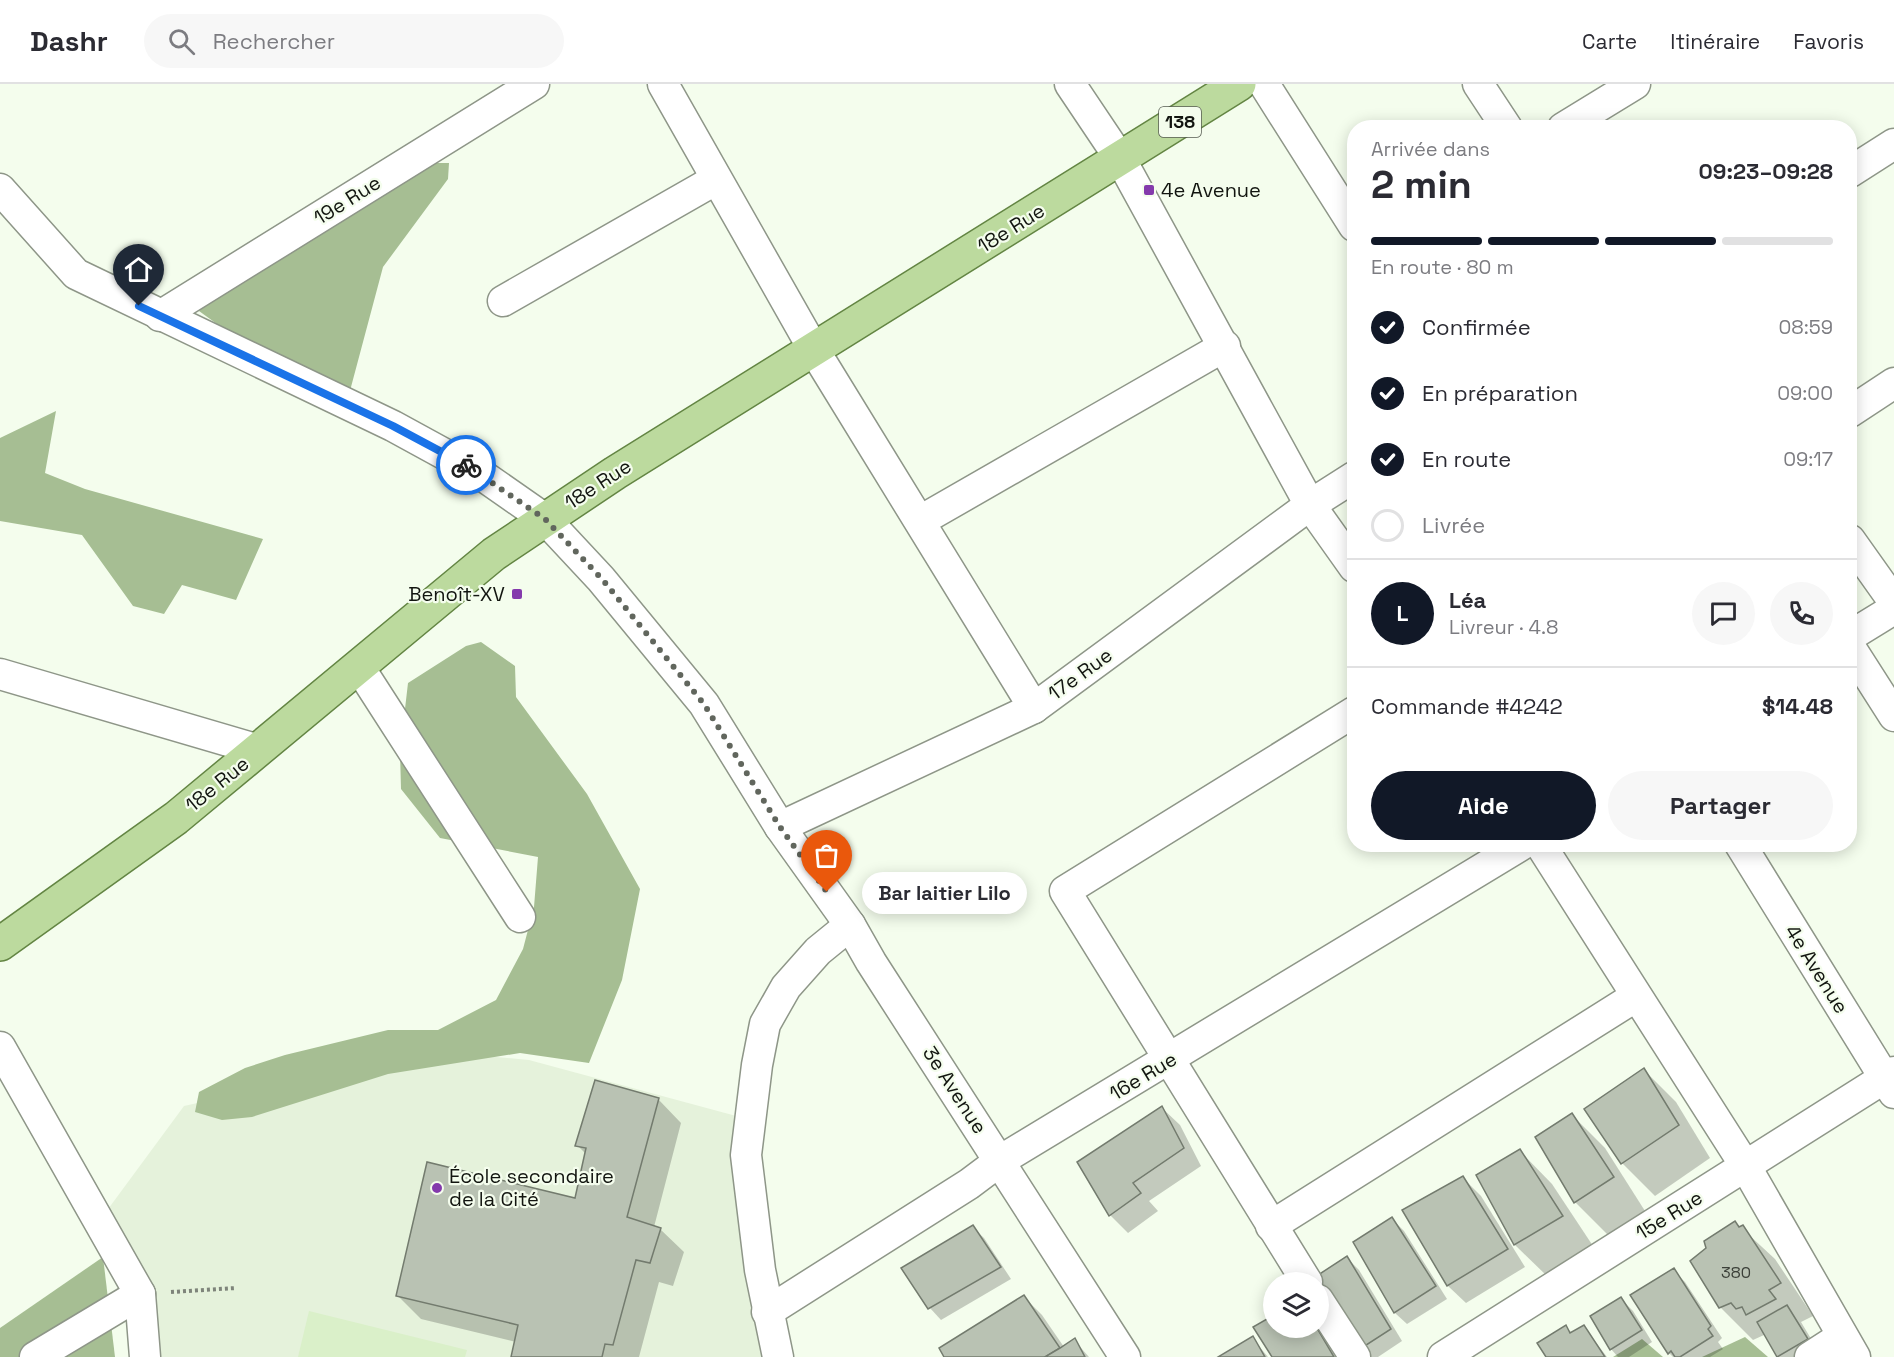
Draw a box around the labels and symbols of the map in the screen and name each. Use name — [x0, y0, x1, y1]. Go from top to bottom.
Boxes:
road number: 138 — [1159, 107, 1201, 137]
street label: 19e Rue — [309, 169, 385, 231]
place label: 4e Avenue — [1161, 177, 1261, 203]
marker: 4e Avenue — [1142, 183, 1156, 197]
street label: 18e Rue — [973, 197, 1049, 259]
pin — [113, 244, 164, 306]
courier — [436, 435, 496, 495]
street label: 18e Rue — [560, 453, 636, 515]
place label: Benoît-XV — [408, 581, 505, 607]
marker: Benoît-XV — [510, 587, 524, 601]
street label: 17e Rue — [1043, 642, 1117, 706]
street label: 18e Rue — [180, 750, 254, 818]
pin — [801, 830, 852, 892]
callout: Bar laitier Lilo — [863, 871, 1028, 913]
street label: 4e Avenue — [1780, 920, 1854, 1018]
street label: 3e Avenue — [917, 1041, 993, 1139]
street label: 16e Rue — [1104, 1046, 1182, 1106]
place label: École secondaire de la Cité — [449, 1163, 614, 1212]
marker: École secondaire de la Cité — [430, 1181, 444, 1195]
street label: 15e Rue — [1631, 1184, 1707, 1246]
house number: 380 — [1721, 1262, 1751, 1283]

